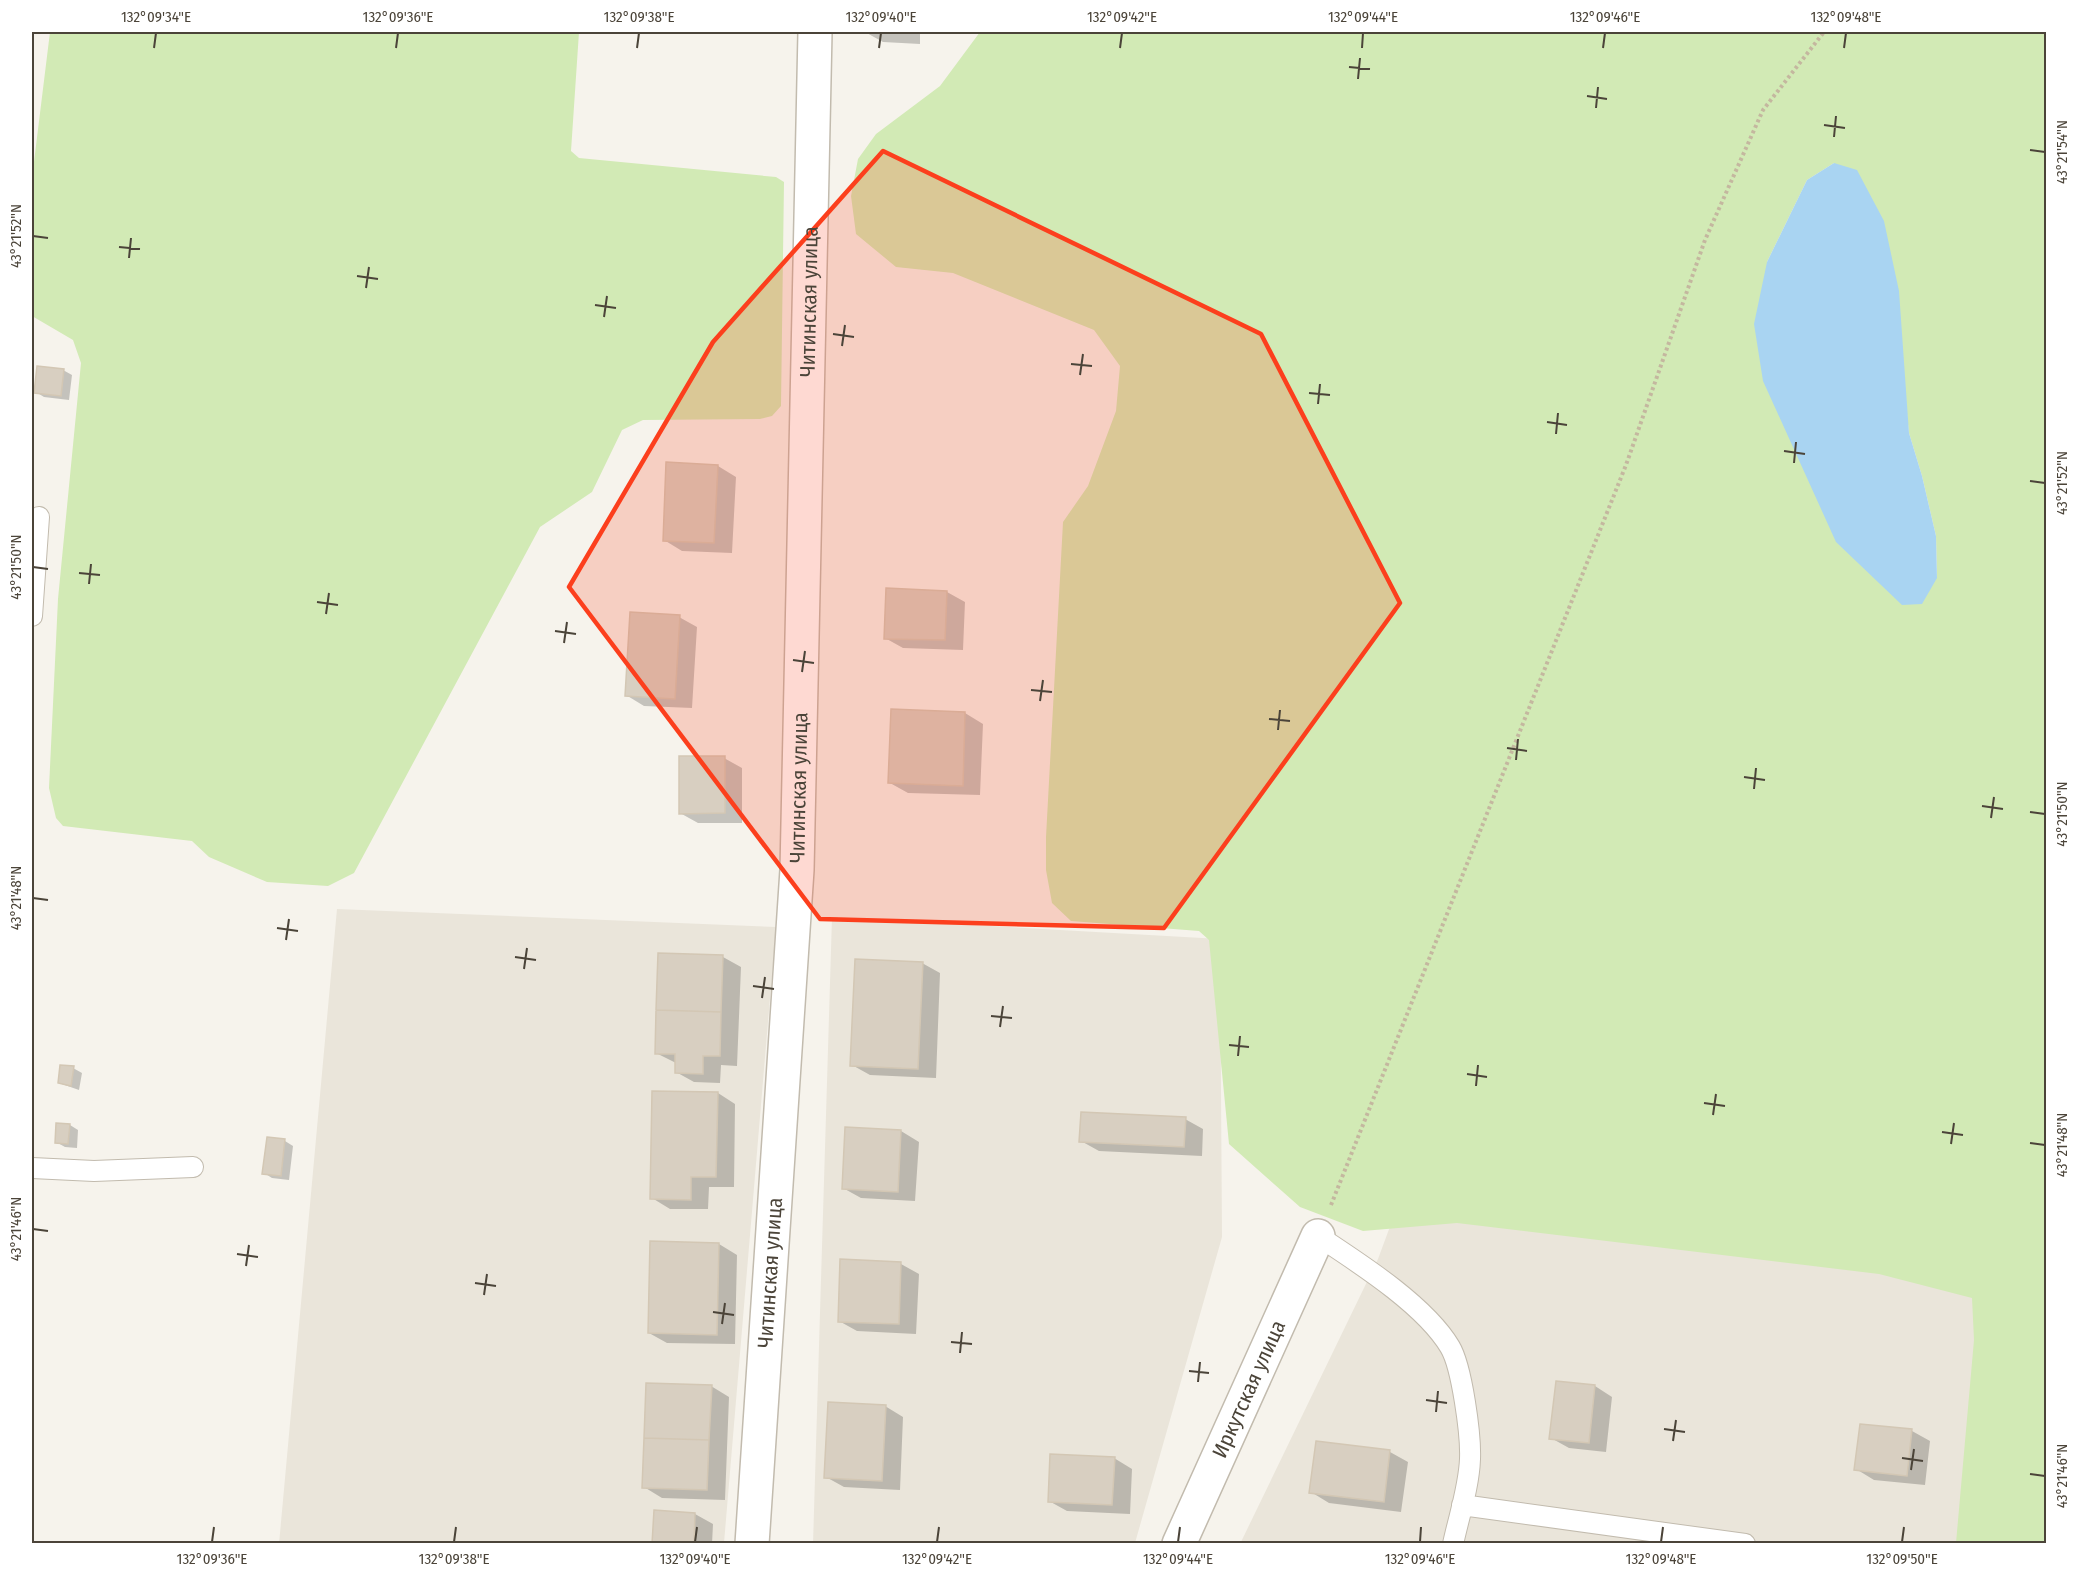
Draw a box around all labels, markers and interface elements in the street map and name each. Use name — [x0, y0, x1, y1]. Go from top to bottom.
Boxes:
text: 132°09'34"E — [121, 8, 191, 26]
text: 132°09'36"E — [363, 8, 433, 26]
text: 132°09'38"E — [604, 8, 674, 26]
text: 132°09'40"E — [845, 8, 917, 26]
text: 132°09'42"E — [1087, 8, 1157, 26]
text: 132°09'44"E — [1328, 8, 1398, 26]
text: 132°09'46"E — [1570, 8, 1640, 26]
text: 132°09'48"E — [1811, 8, 1881, 26]
text: 43°21'54"N — [2053, 120, 2071, 184]
text: 43°21'52"N — [7, 204, 25, 268]
street label: Читинская улица — [795, 226, 824, 377]
text: 43°21'52"N — [2053, 451, 2071, 515]
text: 43°21'50"N — [7, 534, 25, 600]
street label: Читинская улица — [784, 712, 813, 863]
text: 43°21'50"N — [2053, 781, 2071, 847]
text: 43°21'48"N — [7, 866, 25, 930]
text: 43°21'48"N — [2053, 1113, 2071, 1177]
text: 43°21'46"N — [7, 1197, 25, 1261]
street label: Читинская улица — [752, 1197, 788, 1349]
street label: Иркутская улица — [1207, 1316, 1291, 1462]
text: 43°21'46"N — [2053, 1444, 2071, 1508]
text: 132°09'36"E — [177, 1550, 247, 1568]
text: 132°09'38"E — [419, 1550, 489, 1568]
text: 132°09'40"E — [659, 1550, 731, 1568]
text: 132°09'42"E — [902, 1550, 972, 1568]
text: 132°09'44"E — [1143, 1550, 1213, 1568]
text: 132°09'46"E — [1385, 1550, 1455, 1568]
text: 132°09'48"E — [1626, 1550, 1696, 1568]
text: 132°09'50"E — [1866, 1550, 1938, 1568]

